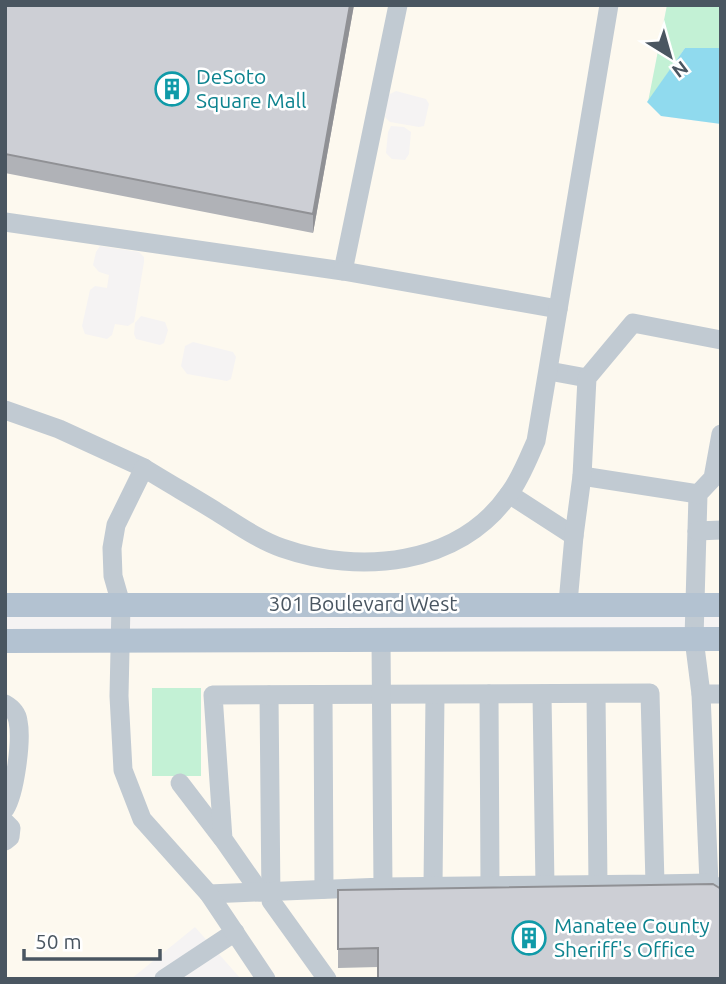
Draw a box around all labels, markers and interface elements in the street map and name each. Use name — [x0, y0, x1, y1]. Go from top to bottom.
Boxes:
north arrow — [635, 21, 705, 91]
text: N — [668, 57, 693, 83]
place label: DeSoto Square Mall — [196, 64, 306, 112]
building icon: DeSoto Square Mall — [153, 70, 191, 108]
street label: 301 Boulevard West — [268, 591, 458, 615]
place label: Manatee County Sheriff's Office — [554, 913, 710, 961]
scale bar — [24, 918, 161, 962]
building icon: Manatee County Sheriff's Office — [510, 919, 548, 957]
text: 50 m — [35, 929, 82, 953]

